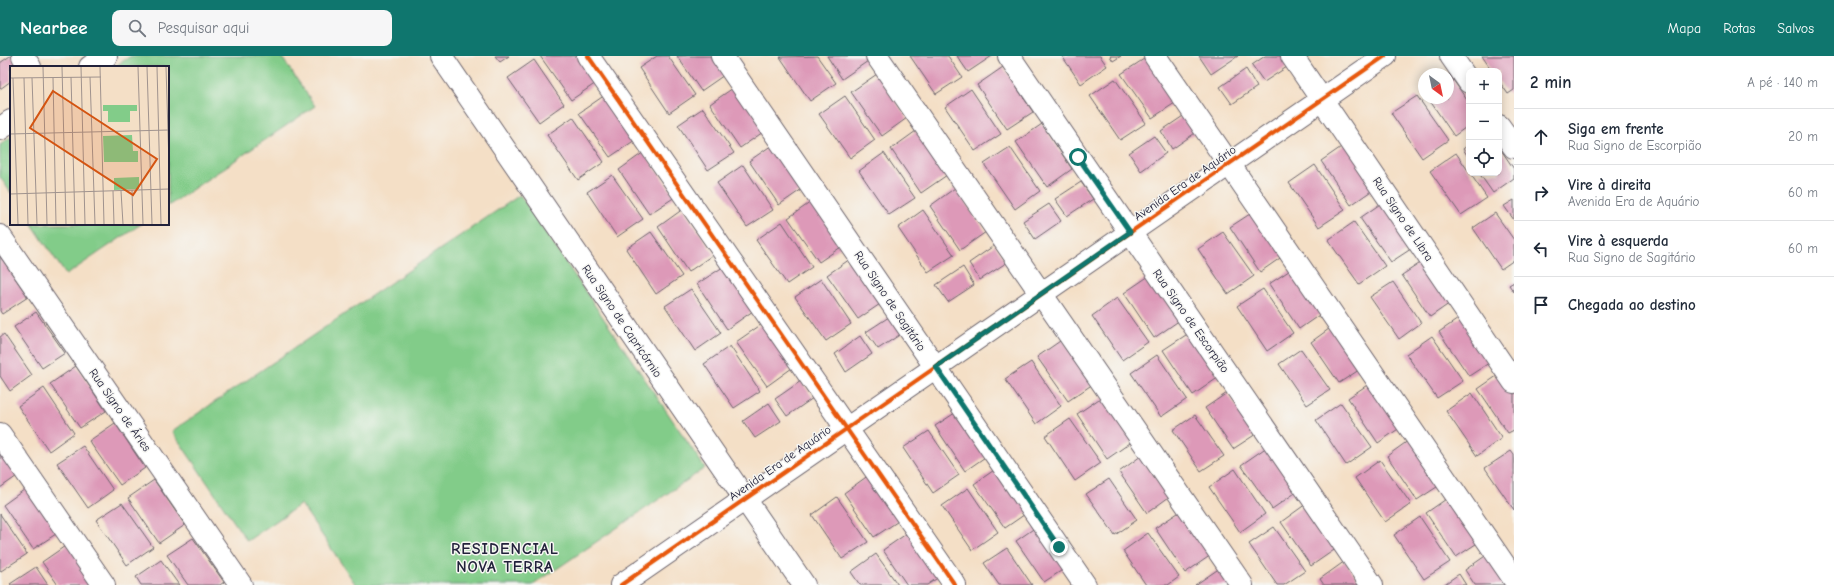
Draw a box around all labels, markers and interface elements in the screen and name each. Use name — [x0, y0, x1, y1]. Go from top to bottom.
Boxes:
search box — [112, 10, 392, 46]
text: Nearbee — [20, 17, 88, 39]
icon: search — [126, 17, 148, 39]
text: Pesquisar aqui — [158, 19, 249, 37]
text: Mapa — [1668, 20, 1701, 37]
text: Rotas — [1723, 20, 1755, 37]
text: Salvos — [1777, 20, 1814, 37]
inset map — [10, 66, 169, 225]
north arrow — [1418, 68, 1454, 104]
map controls — [1466, 68, 1502, 176]
button: + — [1466, 68, 1502, 104]
text: 2 min — [1530, 73, 1571, 92]
text: A pé · 140 m — [1747, 75, 1818, 90]
button: − — [1466, 104, 1502, 140]
text: Siga em frente — [1568, 120, 1664, 138]
icon: ahead — [1530, 126, 1552, 148]
text: 20 m — [1788, 129, 1818, 144]
text: Rua Signo de Escorpião — [1568, 138, 1702, 153]
button: locate — [1466, 140, 1502, 176]
street label: Avenida Era de Aquário — [1131, 142, 1239, 224]
route start — [1069, 148, 1087, 166]
street label: Rua Signo de Libra — [1370, 174, 1436, 264]
text: Vire à direita — [1568, 176, 1651, 194]
icon: right — [1530, 182, 1552, 204]
text: 60 m — [1788, 185, 1818, 200]
text: Avenida Era de Aquário — [1568, 194, 1699, 209]
text: Vire à esquerda — [1568, 232, 1669, 250]
icon: left — [1530, 238, 1552, 260]
text: 60 m — [1788, 241, 1818, 256]
street label: Rua Signo de Sagitário — [851, 248, 929, 354]
text: Rua Signo de Sagitário — [1568, 250, 1695, 265]
street label: Rua Signo de Capricórnio — [579, 262, 665, 380]
street label: Rua Signo de Escorpião — [1150, 266, 1232, 376]
icon: arrive — [1530, 294, 1552, 316]
text: Chegada ao destino — [1568, 296, 1696, 314]
street label: Rua Signo de Áries — [86, 366, 154, 454]
street label: Avenida Era de Aquário — [726, 422, 834, 504]
route end — [1050, 538, 1068, 556]
district label: RESIDENCIAL NOVA TERRA — [451, 540, 559, 576]

